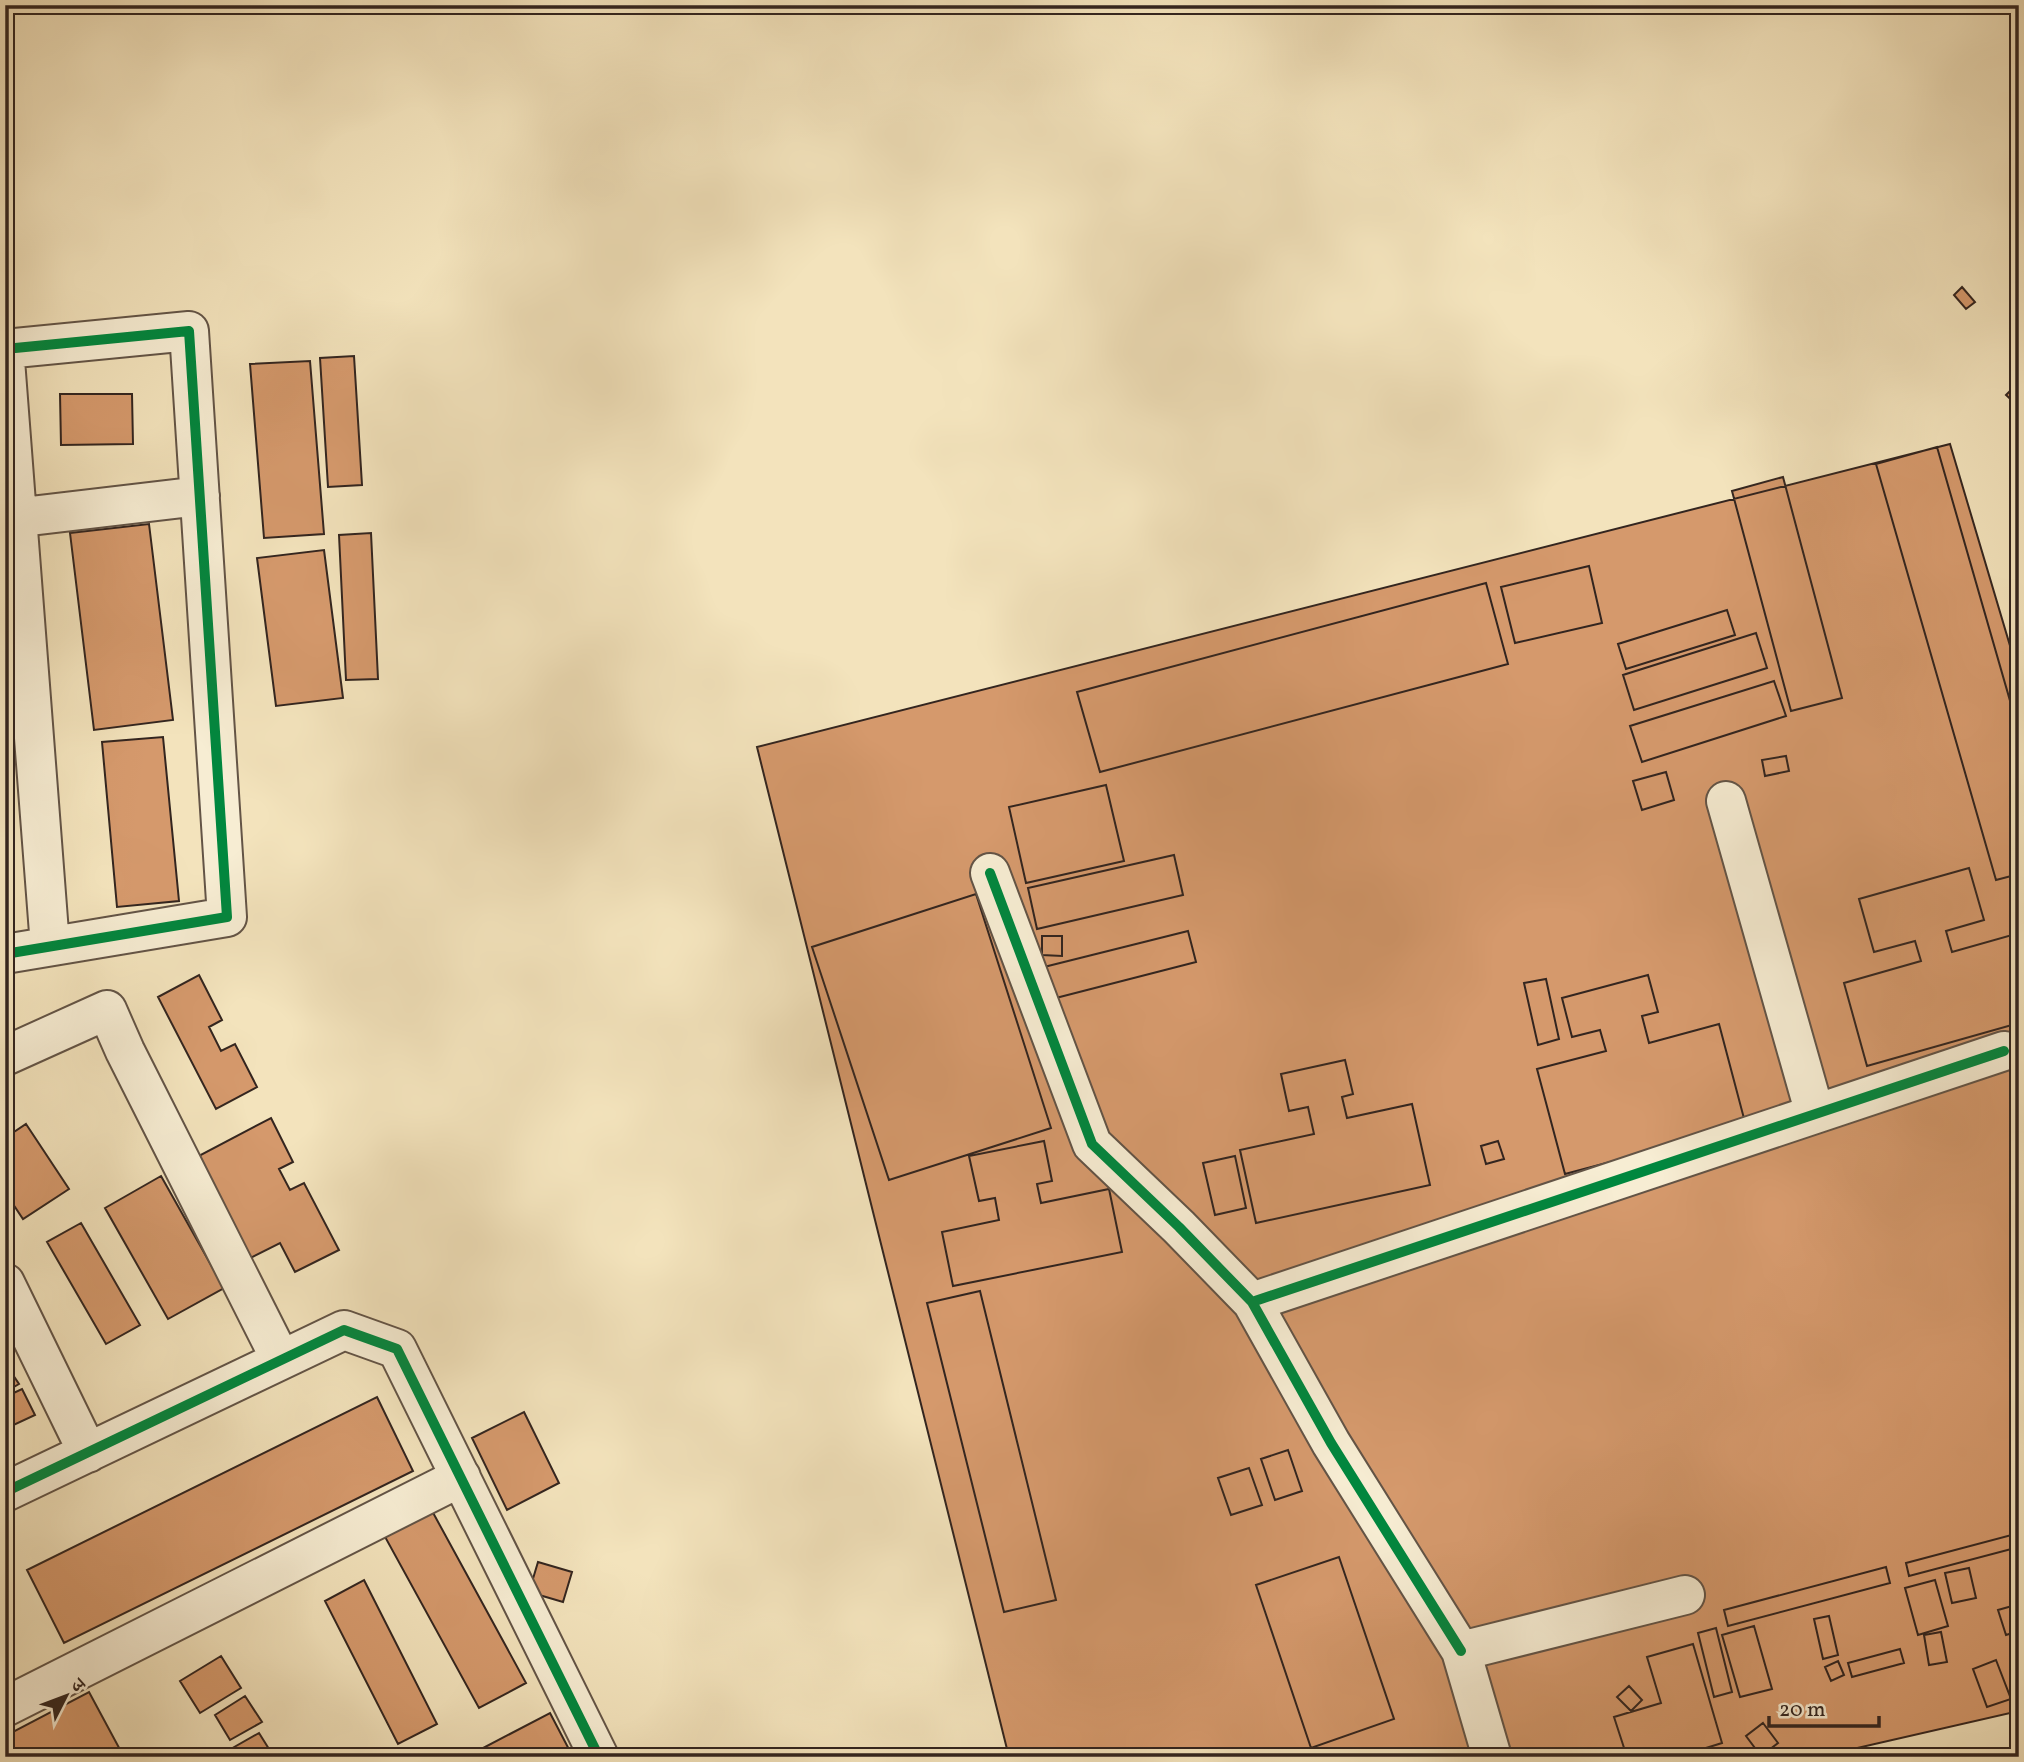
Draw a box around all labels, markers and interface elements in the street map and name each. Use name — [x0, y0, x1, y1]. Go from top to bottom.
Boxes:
north arrow — [32, 1660, 102, 1730]
text: उ — [63, 1672, 91, 1699]
scale bar — [1769, 1685, 1879, 1729]
text: 20 m — [1779, 1696, 1825, 1725]

